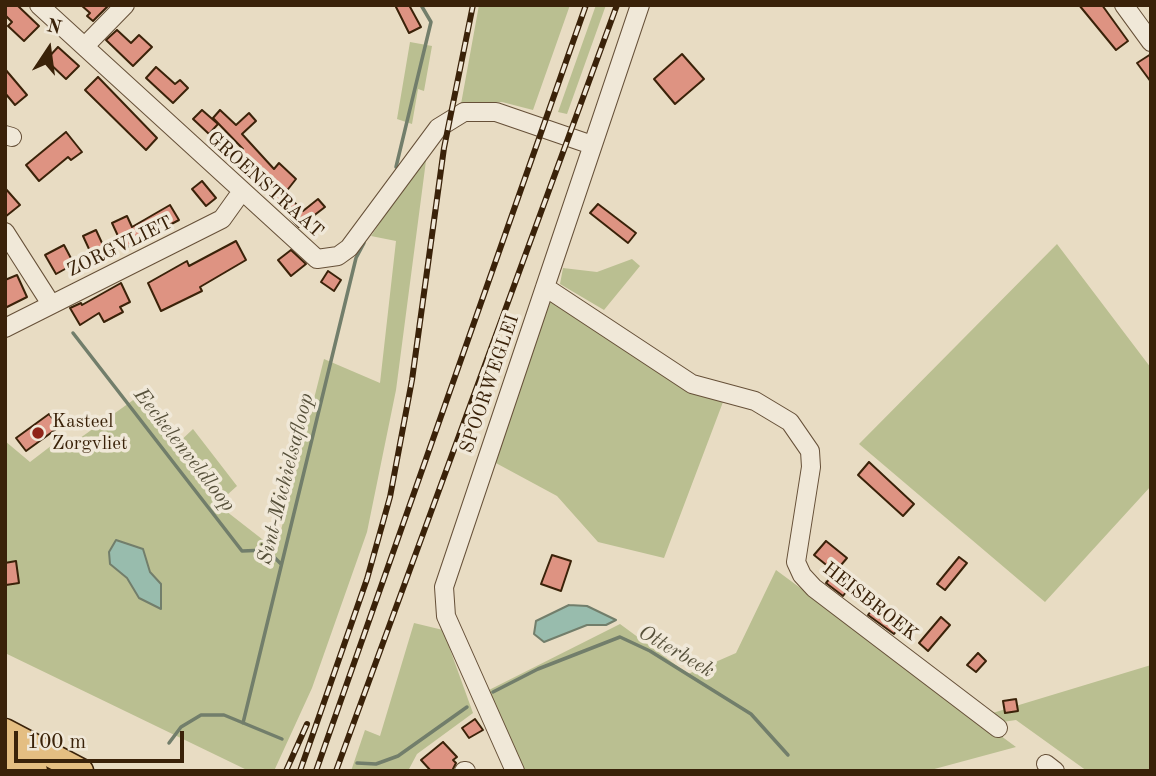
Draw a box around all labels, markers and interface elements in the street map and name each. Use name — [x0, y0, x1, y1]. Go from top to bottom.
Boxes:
north arrow — [14, 14, 84, 84]
text: N — [45, 17, 63, 39]
street label: GROENSTRAAT — [202, 127, 328, 243]
street label: ZORGVLIET — [64, 212, 176, 282]
street label: SPOORWEGLEI — [456, 312, 524, 456]
water label: Eeckelenveldloop — [128, 383, 240, 517]
water label: Sint-Michielsafloop — [252, 391, 320, 567]
place label: Kasteel Zorgvliet — [52, 411, 128, 455]
marker: Kasteel Zorgvliet — [30, 425, 46, 441]
street label: HEISBROEK — [818, 558, 922, 646]
water label: Otterbeek — [634, 620, 718, 684]
scale bar — [18, 716, 187, 760]
text: 100 m — [27, 732, 86, 753]

